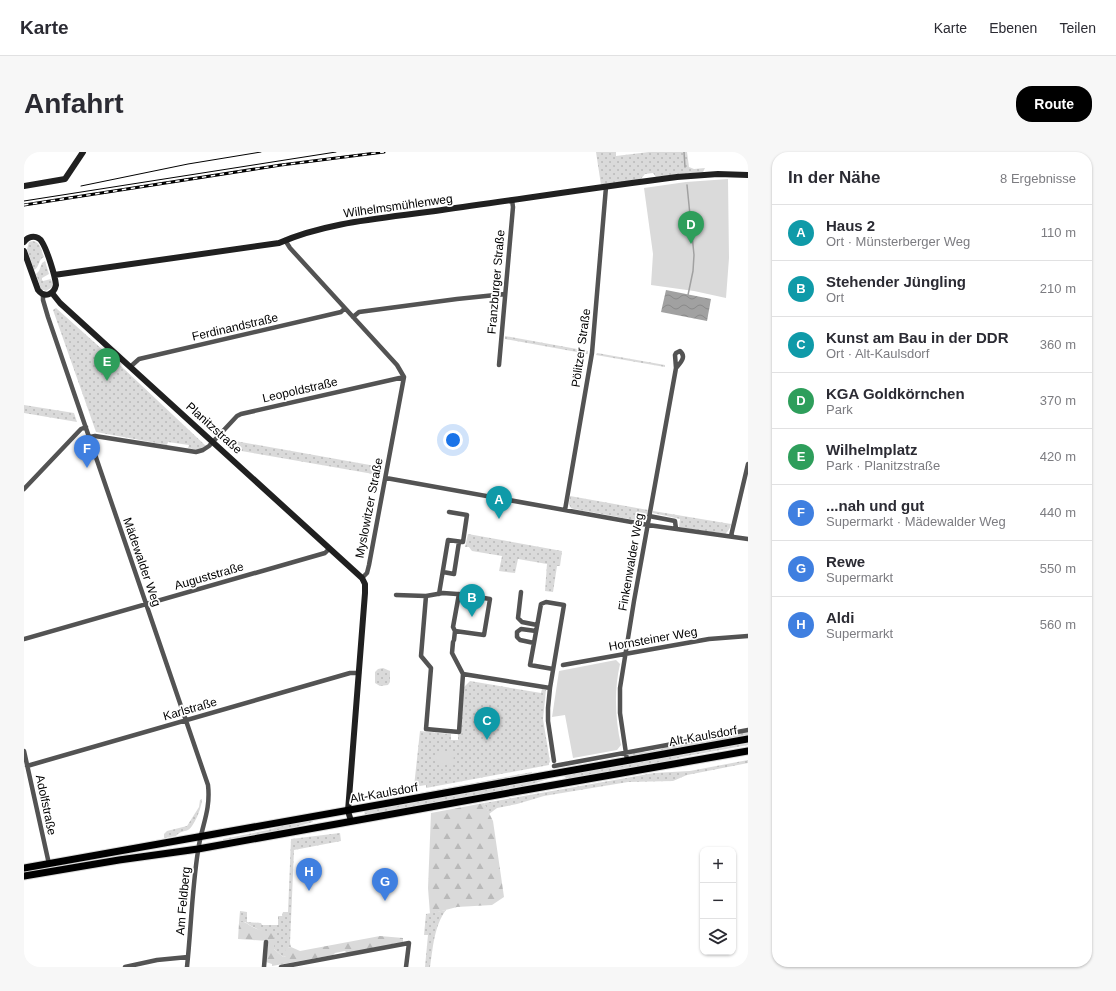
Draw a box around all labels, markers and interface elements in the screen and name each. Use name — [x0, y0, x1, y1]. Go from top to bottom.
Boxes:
text: Karte — [20, 17, 69, 38]
text: Karte — [934, 20, 967, 36]
text: Ebenen — [989, 20, 1037, 36]
text: Teilen — [1059, 20, 1096, 36]
button: Route — [1016, 86, 1092, 122]
text: Anfahrt — [24, 88, 124, 119]
text: In der Nähe — [788, 168, 881, 187]
text: 8 Ergebnisse — [1000, 171, 1076, 186]
street label: Wilhelmsmühlenweg — [343, 191, 453, 221]
pin: D — [678, 211, 704, 244]
text: Haus 2 — [826, 217, 875, 234]
text: A — [796, 225, 806, 240]
text: 110 m — [1041, 225, 1076, 240]
street label: Franzburger Straße — [484, 229, 508, 335]
text: Ort · Münsterberger Weg — [826, 234, 970, 249]
text: Stehender Jüngling — [826, 273, 966, 290]
text: B — [796, 281, 806, 296]
text: 210 m — [1040, 281, 1076, 296]
text: Ort — [826, 290, 844, 305]
street label: Pölitzer Straße — [569, 307, 593, 388]
street label: Ferdinandstraße — [191, 310, 280, 344]
text: Kunst am Bau in der DDR — [826, 329, 1009, 346]
text: C — [796, 337, 806, 352]
text: 360 m — [1040, 337, 1076, 352]
text: Ort · Alt-Kaulsdorf — [826, 346, 929, 361]
pin: E — [94, 348, 120, 381]
street label: Leopoldstraße — [261, 374, 339, 405]
text: KGA Goldkörnchen — [826, 385, 965, 402]
text: D — [796, 393, 806, 408]
text: 370 m — [1040, 393, 1076, 408]
street label: Planitzstraße — [183, 399, 245, 457]
text: Park — [826, 402, 853, 417]
your location — [443, 430, 463, 450]
pin: F — [74, 435, 100, 468]
text: Wilhelmplatz — [826, 441, 918, 458]
text: E — [797, 449, 805, 464]
text: 420 m — [1040, 449, 1076, 464]
street label: Myslowitzer Straße — [352, 456, 386, 559]
text: Park · Planitzstraße — [826, 458, 940, 473]
pin: A — [486, 486, 512, 519]
text: ...nah und gut — [826, 497, 924, 514]
text: F — [797, 505, 805, 520]
text: 440 m — [1040, 505, 1076, 520]
street label: Finkenwalder Weg — [615, 512, 647, 612]
text: Supermarkt · Mädewalder Weg — [826, 514, 1006, 529]
street label: Mädewalder Weg — [120, 516, 164, 608]
text: Rewe — [826, 553, 865, 570]
street label: Auguststraße — [173, 559, 246, 593]
text: G — [796, 561, 806, 576]
text: 550 m — [1040, 561, 1076, 576]
text: Supermarkt — [826, 570, 893, 585]
pin: B — [459, 584, 485, 617]
text: Aldi — [826, 609, 854, 626]
text: H — [796, 617, 806, 632]
text: 560 m — [1040, 617, 1076, 632]
street label: Hornsteiner Weg — [608, 624, 698, 654]
text: Supermarkt — [826, 626, 893, 641]
street label: Karlstraße — [161, 695, 219, 723]
pin: C — [474, 707, 500, 740]
street label: Alt-Kaulsdorf — [668, 723, 739, 749]
street label: Adolfstraße — [33, 774, 59, 837]
street label: Alt-Kaulsdorf — [349, 780, 420, 806]
map controls — [700, 847, 736, 955]
button: + — [700, 847, 736, 883]
pin: H — [296, 858, 322, 891]
street label: Am Feldberg — [173, 866, 193, 936]
pin: G — [372, 868, 398, 901]
button: − — [700, 883, 736, 919]
button: layers — [700, 919, 736, 955]

